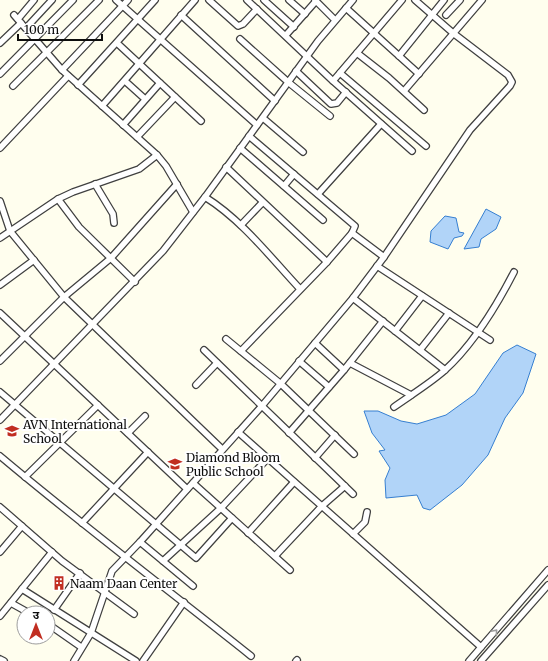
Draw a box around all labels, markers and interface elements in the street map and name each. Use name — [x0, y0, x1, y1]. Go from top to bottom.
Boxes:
scale bar — [18, 16, 102, 42]
text: 100 m — [24, 22, 59, 37]
place label: AVN International School — [22, 417, 127, 446]
school or university icon: AVN International School — [4, 423, 20, 439]
place label: Diamond Bloom Public School — [186, 450, 280, 479]
school or university icon: Diamond Bloom Public School — [167, 456, 183, 472]
building icon: Naam Daan Center — [51, 575, 67, 591]
place label: Naam Daan Center — [70, 576, 178, 591]
north arrow — [16, 605, 56, 645]
text: उ — [33, 608, 40, 622]
one-way arrow — [491, 629, 498, 636]

